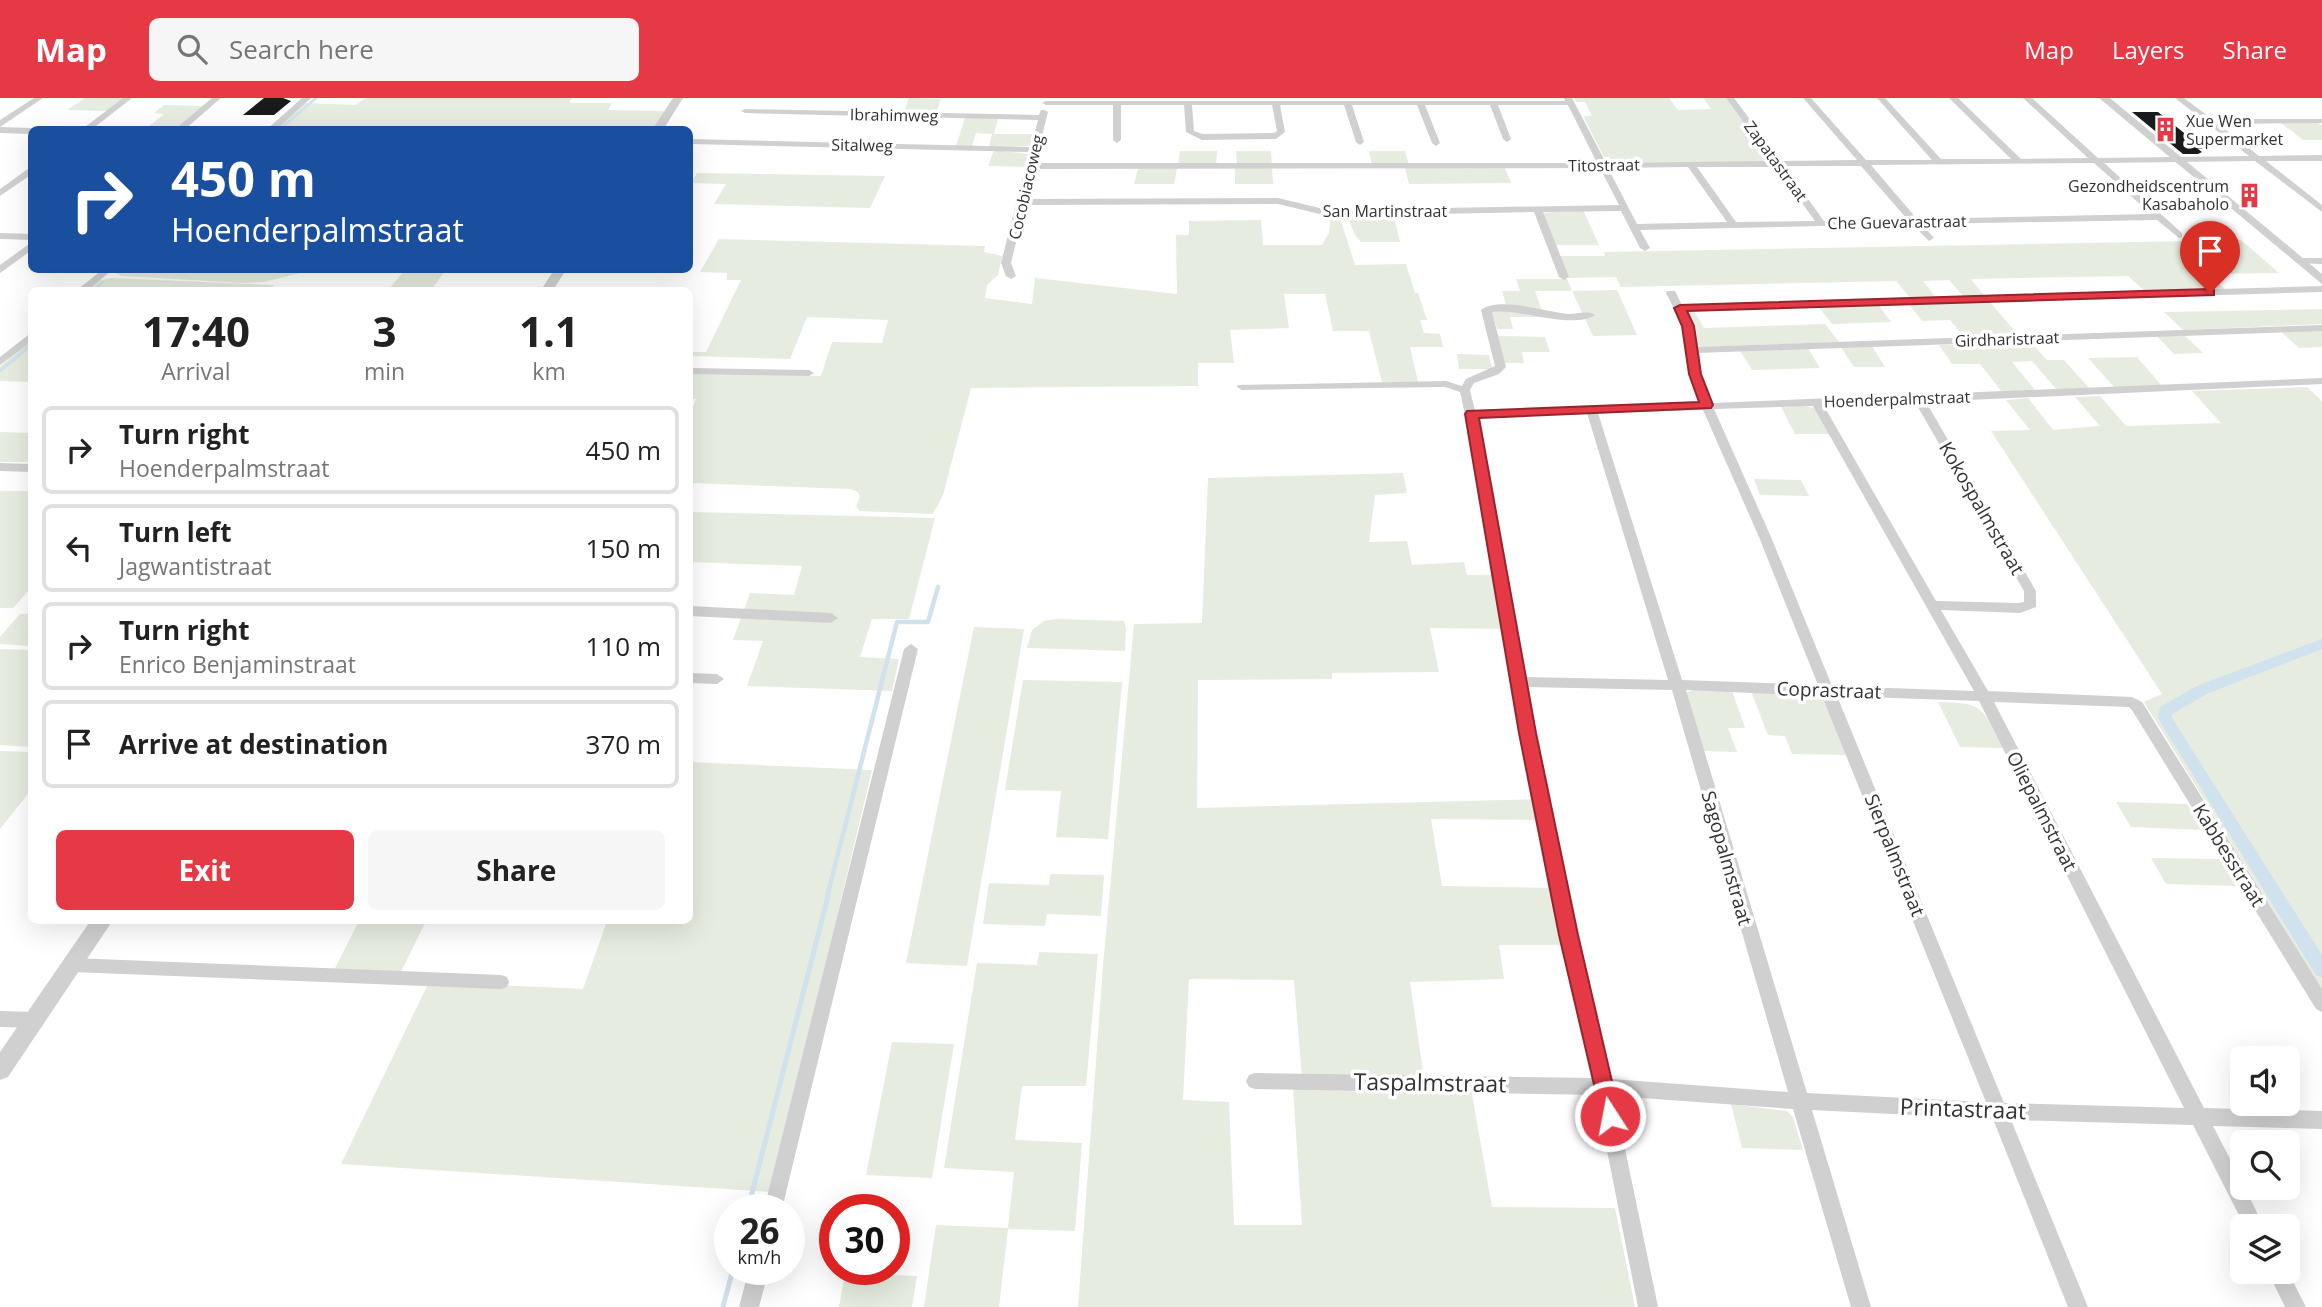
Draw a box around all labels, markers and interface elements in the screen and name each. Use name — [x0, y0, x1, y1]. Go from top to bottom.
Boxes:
search box — [149, 18, 639, 81]
text: Map — [35, 27, 107, 72]
icon: search — [173, 30, 211, 68]
text: Search here — [229, 31, 374, 67]
text: Map — [2024, 33, 2074, 66]
text: Layers — [2112, 33, 2185, 66]
text: Share — [2223, 33, 2287, 66]
street label: Ibrahimweg — [850, 103, 939, 127]
place label: Xue Wen Supermarket — [2186, 110, 2284, 150]
street label: Zapatastraat — [1739, 116, 1813, 206]
building icon: Xue Wen Supermarket — [2152, 116, 2180, 144]
street label: Cocobiacoweg — [1003, 132, 1049, 242]
street label: Sitalweg — [831, 133, 893, 157]
text: 450 m — [171, 145, 316, 211]
street label: Titostraat — [1568, 153, 1640, 177]
icon: right — [56, 154, 147, 245]
place label: Gezondheidscentrum Kasabaholo — [2068, 175, 2229, 215]
building icon: Gezondheidscentrum Kasabaholo — [2235, 181, 2263, 209]
street label: San Martinstraat — [1323, 200, 1447, 222]
text: Hoenderpalmstraat — [171, 208, 464, 251]
street label: Che Guevarastraat — [1827, 210, 1967, 234]
pin — [2180, 221, 2240, 293]
icon: arrive — [2191, 232, 2229, 270]
text: 17:40 — [142, 302, 250, 359]
text: 3 — [372, 302, 397, 359]
text: 1.1 — [519, 302, 579, 359]
street label: Girdharistraat — [1954, 326, 2060, 352]
text: Arrival — [161, 355, 231, 387]
text: min — [364, 355, 405, 387]
text: km — [532, 355, 566, 387]
street label: Hoenderpalmstraat — [1823, 385, 1971, 413]
text: Turn right — [119, 416, 250, 452]
icon: right — [60, 431, 98, 469]
text: 450 m — [586, 432, 661, 468]
street label: Kokospalmstraat — [1933, 437, 2031, 579]
text: Hoenderpalmstraat — [119, 452, 329, 484]
text: Turn left — [119, 514, 231, 550]
icon: left — [60, 529, 98, 567]
text: 150 m — [586, 530, 661, 566]
text: Jagwantistraat — [119, 550, 271, 582]
text: Turn right — [119, 612, 250, 648]
icon: right — [60, 627, 98, 665]
text: 110 m — [586, 628, 661, 664]
text: Enrico Benjaminstraat — [119, 648, 356, 680]
street label: Coprastraat — [1776, 675, 1882, 705]
icon: arrive — [60, 725, 98, 763]
text: Arrive at destination — [119, 726, 388, 762]
text: 370 m — [586, 726, 661, 762]
street label: Oliepalmstraat — [2001, 747, 2083, 876]
street label: Sagopalmstraat — [1695, 788, 1759, 928]
street label: Sierpalmstraat — [1859, 790, 1931, 920]
street label: Kabbesstraat — [2187, 799, 2271, 912]
button: Exit — [56, 830, 354, 910]
button: Share — [368, 830, 665, 910]
map controls — [2230, 1046, 2300, 1284]
button: sound — [2230, 1046, 2300, 1116]
street label: Taspalmstraat — [1353, 1065, 1507, 1099]
position arrow — [1573, 1079, 1647, 1153]
street label: Printastraat — [1899, 1090, 2027, 1126]
button: search — [2230, 1130, 2300, 1200]
speed limit sign: 30 — [819, 1194, 910, 1285]
text: 26 — [739, 1207, 780, 1254]
button: layers — [2230, 1214, 2300, 1284]
text: km/h — [738, 1245, 781, 1269]

